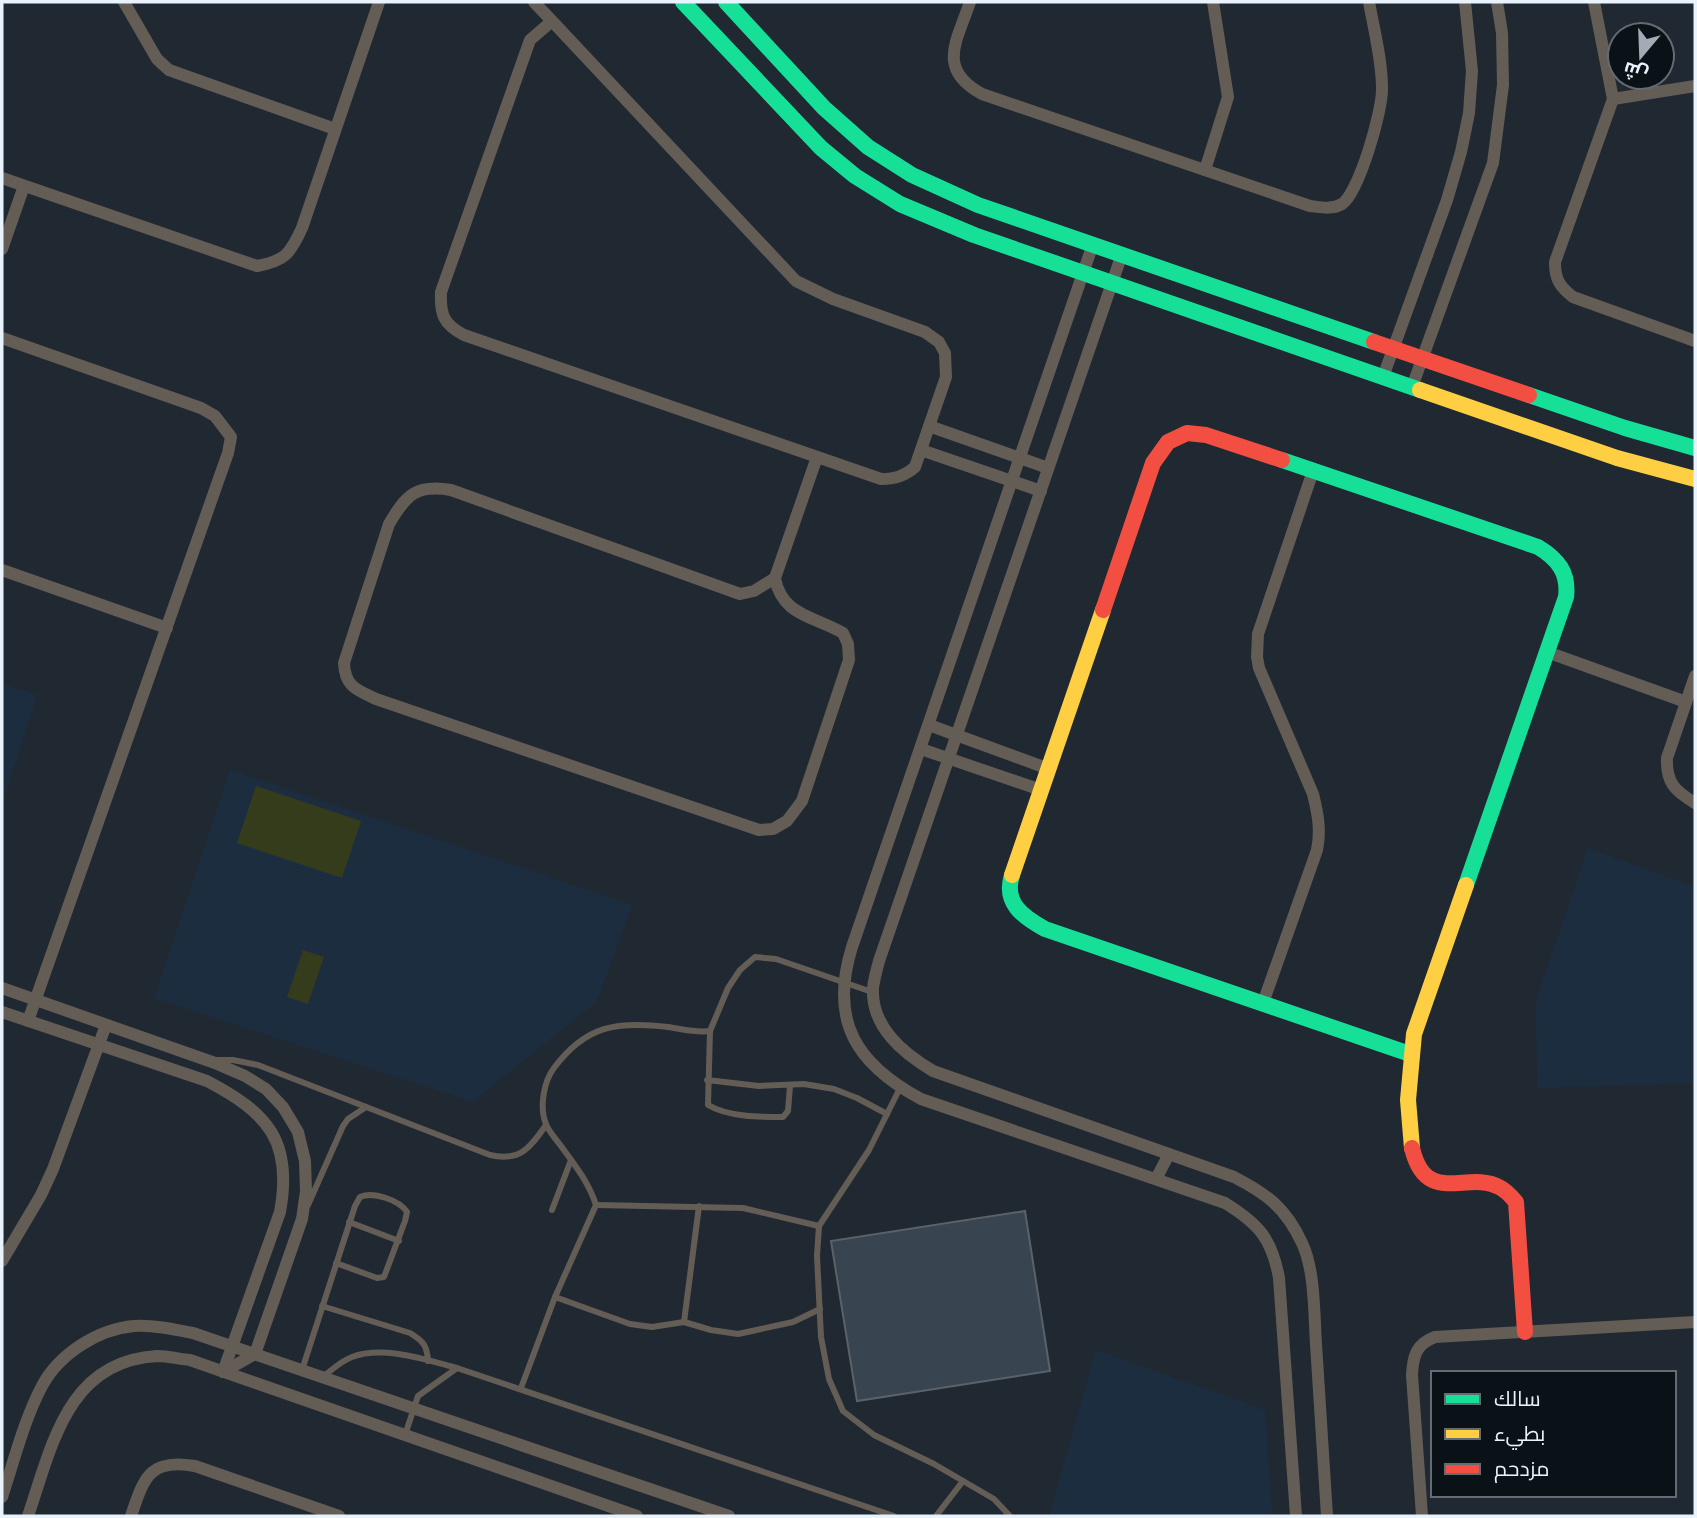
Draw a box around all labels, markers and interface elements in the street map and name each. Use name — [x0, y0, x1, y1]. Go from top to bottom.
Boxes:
north arrow — [1606, 21, 1676, 91]
text: ش — [1620, 57, 1651, 86]
legend — [1431, 1371, 1676, 1497]
text: سالك — [1494, 1386, 1541, 1411]
text: بطيء — [1494, 1421, 1545, 1450]
text: مزدحم — [1494, 1456, 1549, 1483]

